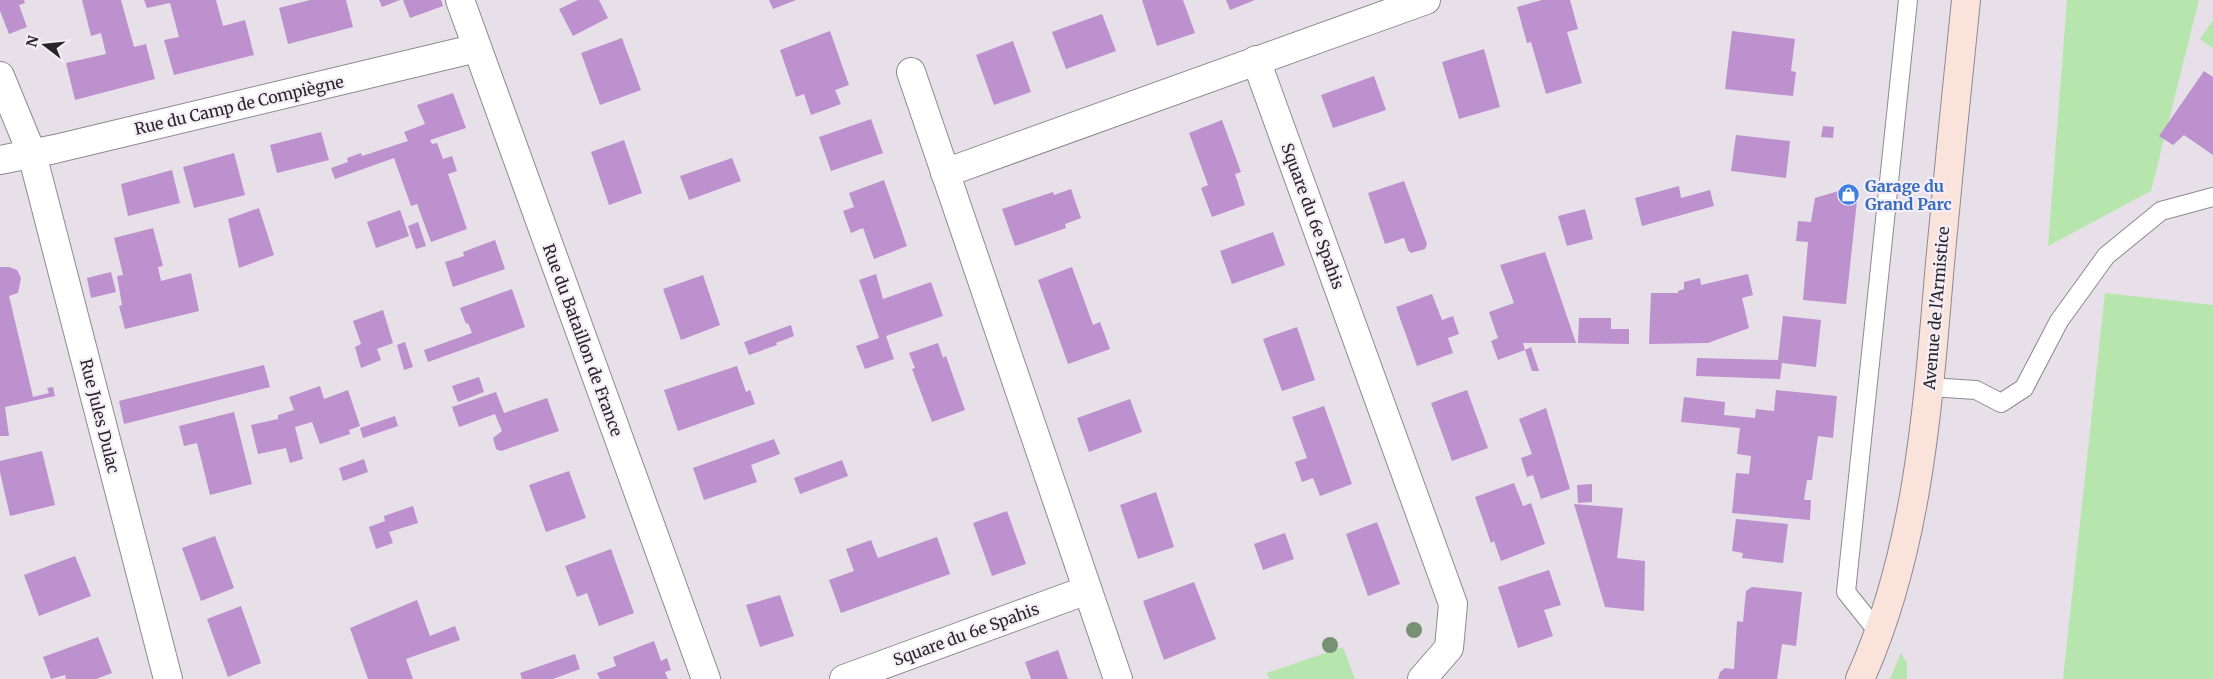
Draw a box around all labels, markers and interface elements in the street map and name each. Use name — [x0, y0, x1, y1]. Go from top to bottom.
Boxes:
north arrow — [20, 20, 70, 70]
text: N — [22, 34, 43, 49]
street label: Rue du Camp de Compiègne — [132, 71, 346, 139]
street label: Square du 6e Spahis — [1277, 140, 1349, 292]
place label: Garage du Grand Parc — [1865, 176, 1952, 214]
shop icon: Garage du Grand Parc — [1837, 183, 1861, 207]
street label: Avenue de l'Armistice — [1919, 225, 1953, 392]
street label: Rue du Bataillon de France — [539, 241, 627, 439]
street label: Rue Jules Dulac — [76, 357, 124, 475]
street label: Square du 6e Spahis — [890, 598, 1042, 670]

